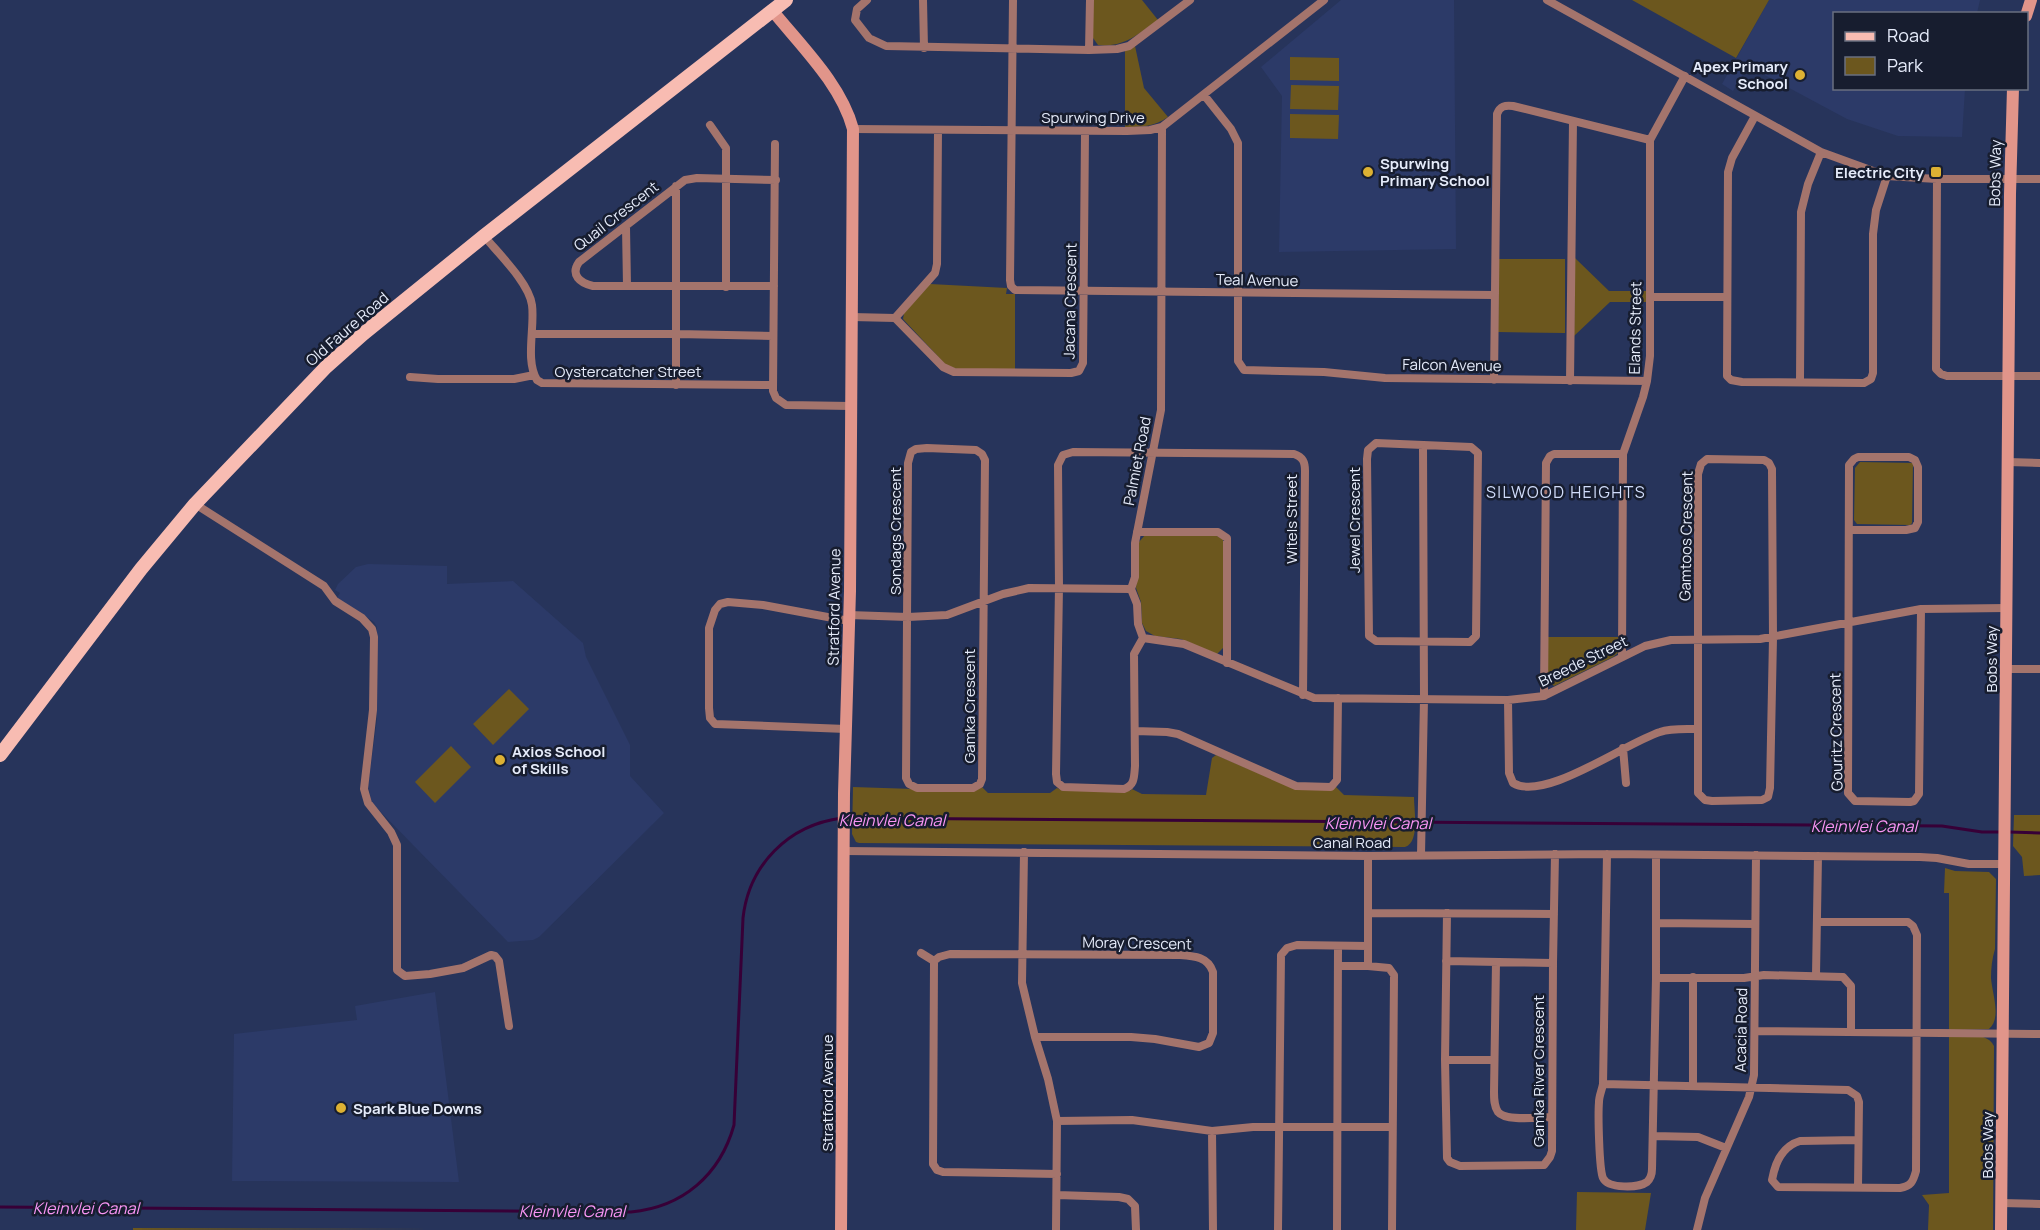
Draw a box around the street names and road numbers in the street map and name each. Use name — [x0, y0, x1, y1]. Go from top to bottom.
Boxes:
street label: Spurwing Drive — [1041, 107, 1145, 128]
street label: Bobs Way — [1984, 139, 2006, 207]
street label: Quail Crescent — [569, 176, 663, 256]
street label: Jacana Crescent — [1058, 243, 1082, 359]
street label: Teal Avenue — [1216, 269, 1299, 291]
street label: Elands Street — [1624, 281, 1646, 375]
street label: Old Faure Road — [301, 287, 393, 371]
street label: Falcon Avenue — [1402, 354, 1502, 376]
street label: Oystercatcher Street — [554, 361, 702, 382]
street label: Palmiet Road — [1118, 415, 1156, 507]
street label: Sondags Crescent — [885, 467, 906, 595]
street label: Jewel Crescent — [1344, 467, 1365, 573]
street label: Gamtoos Crescent — [1674, 471, 1698, 601]
street label: Witels Street — [1281, 474, 1302, 564]
street label: Stratford Avenue — [822, 548, 846, 666]
street label: Bobs Way — [1981, 625, 2002, 692]
street label: Breede Street — [1535, 630, 1631, 692]
street label: Gamka Crescent — [959, 649, 980, 763]
street label: Gouritz Crescent — [1824, 673, 1848, 791]
street label: Canal Road — [1313, 832, 1391, 853]
street label: Moray Crescent — [1082, 932, 1192, 954]
street label: Acacia Road — [1730, 988, 1752, 1072]
street label: Gamka River Crescent — [1528, 995, 1549, 1147]
street label: Stratford Avenue — [817, 1034, 838, 1152]
street label: Bobs Way — [1977, 1111, 1998, 1178]

